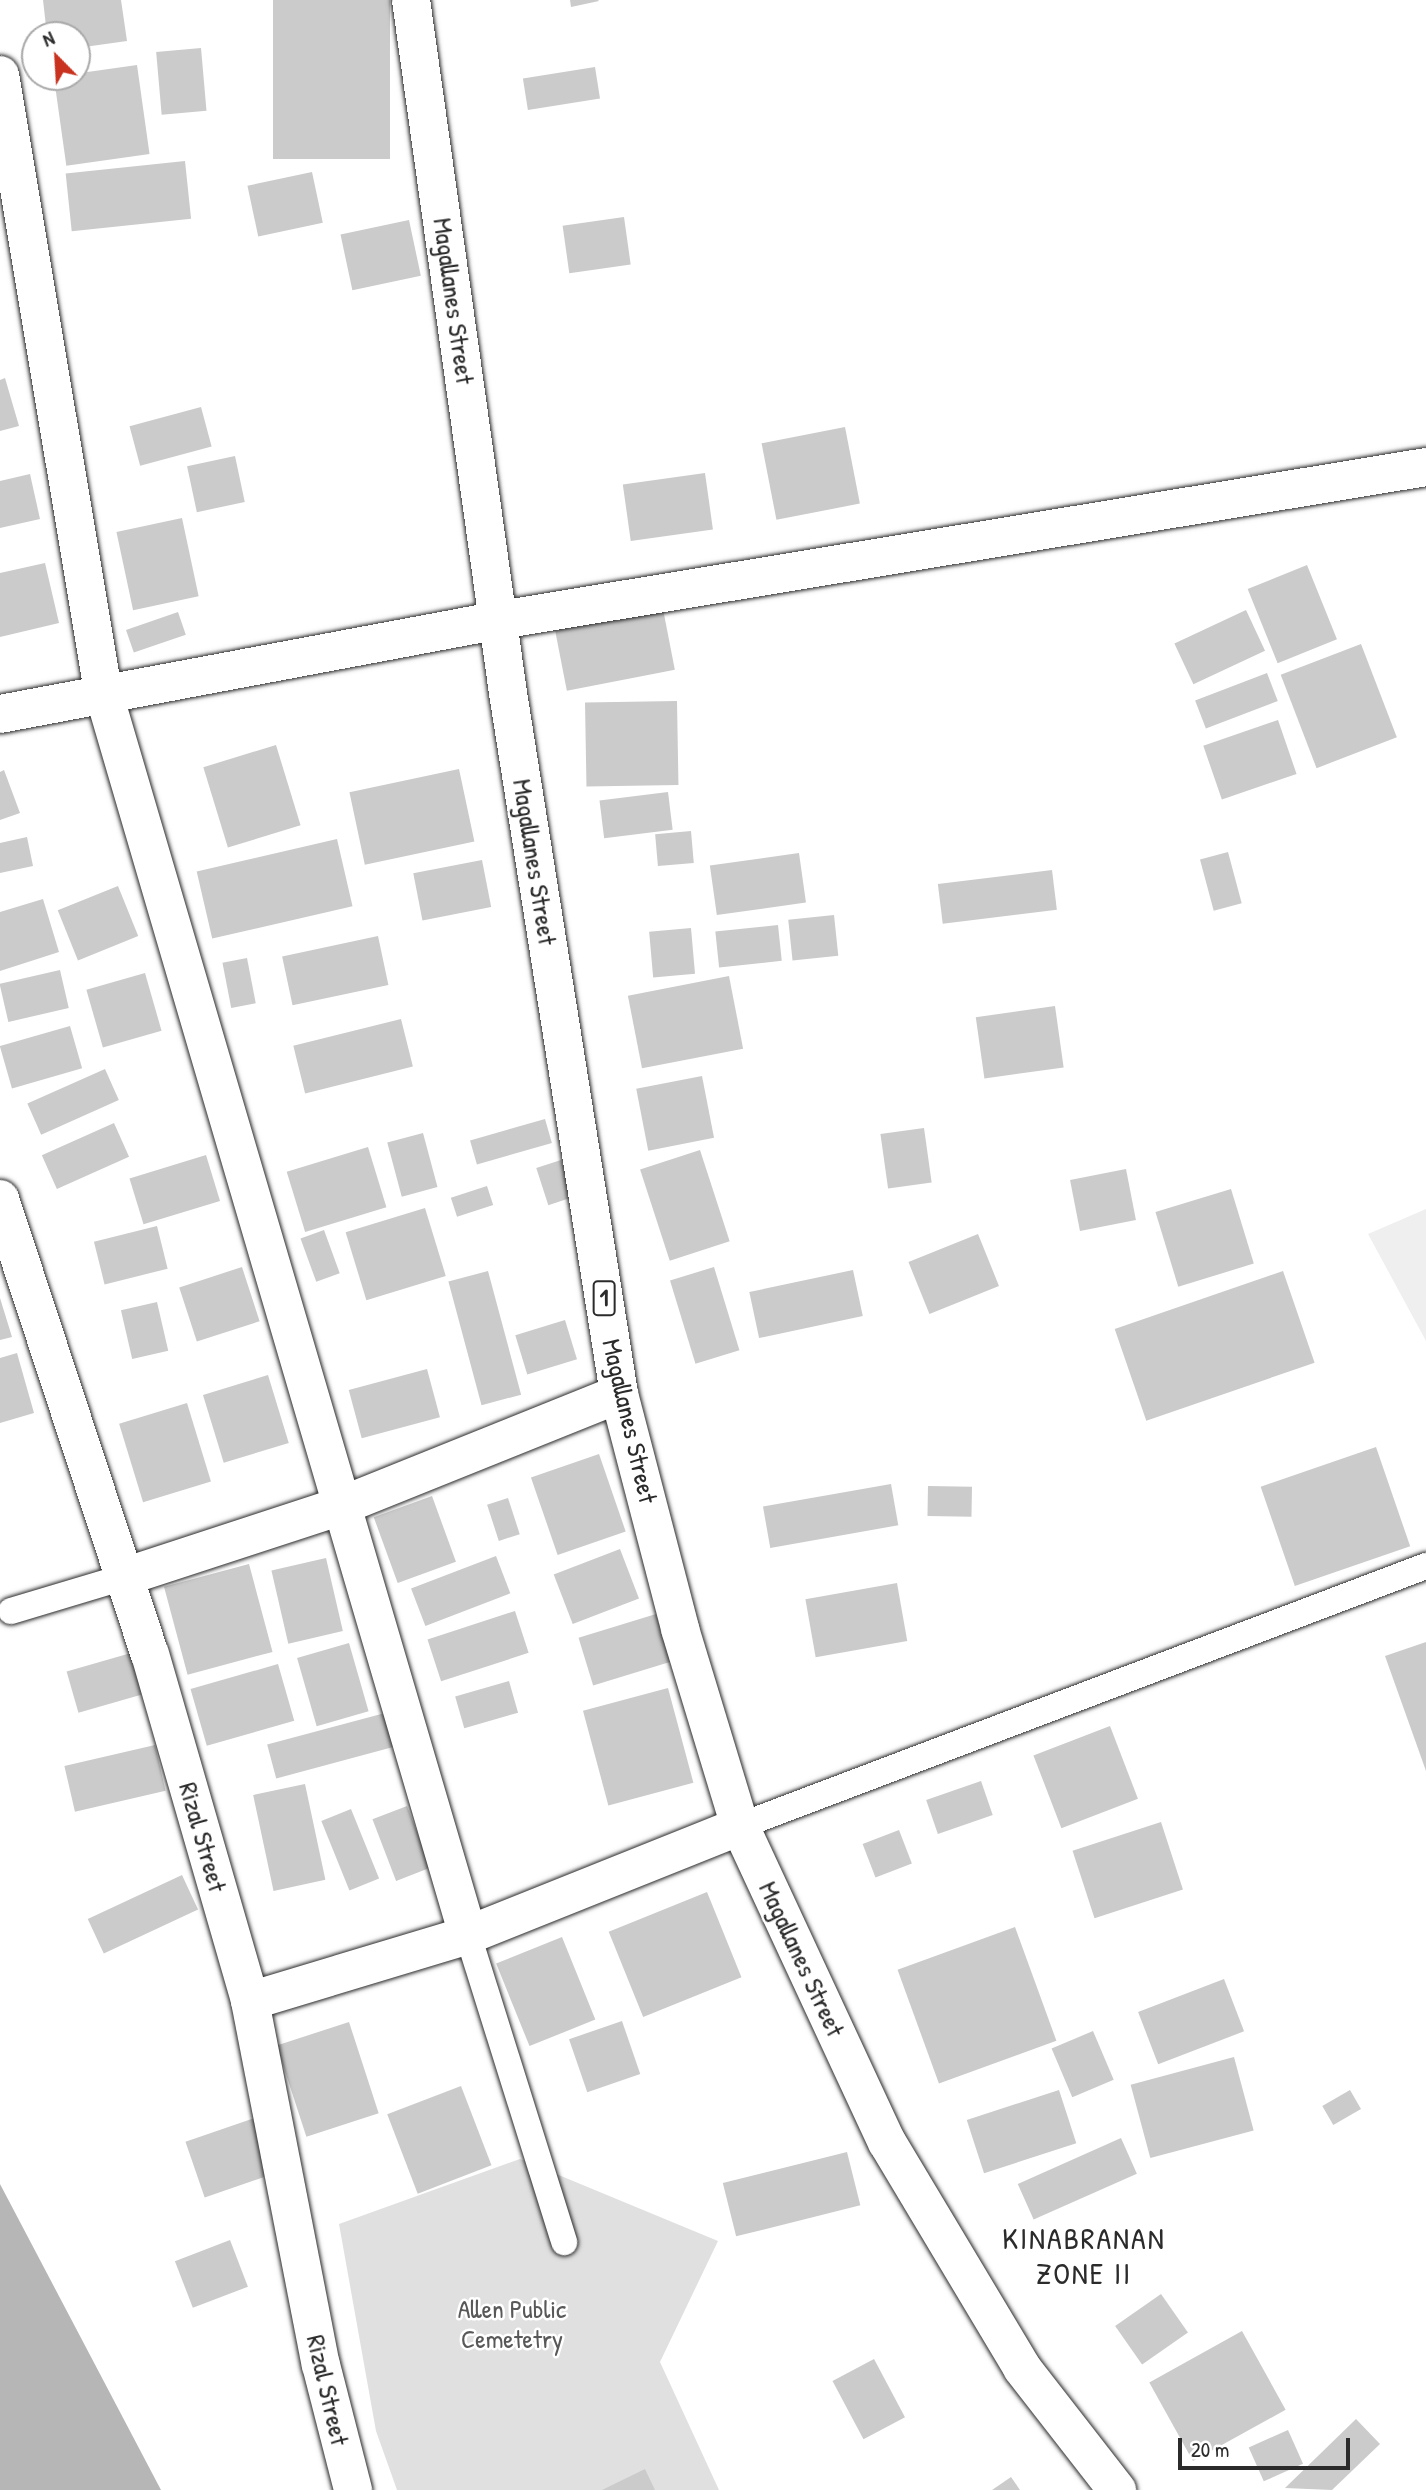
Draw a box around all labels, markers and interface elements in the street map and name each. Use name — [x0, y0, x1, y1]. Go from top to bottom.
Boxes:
north arrow — [21, 21, 91, 91]
text: N — [38, 25, 58, 53]
street label: Magallanes Street — [427, 216, 481, 386]
street label: Magallanes Street — [506, 777, 564, 947]
road number: 1 — [592, 1278, 616, 1318]
street label: Magallanes Street — [596, 1336, 664, 1506]
street label: Rizal Street — [173, 1779, 233, 1895]
street label: Magallanes Street — [752, 1877, 852, 2041]
district label: KINABRANAN ZONE II — [1004, 2220, 1164, 2290]
park label: Allen Public Cemetetry — [458, 2293, 566, 2354]
street label: Rizal Street — [300, 2332, 356, 2448]
scale bar — [1181, 2424, 1352, 2468]
text: 20 m — [1191, 2435, 1229, 2464]

